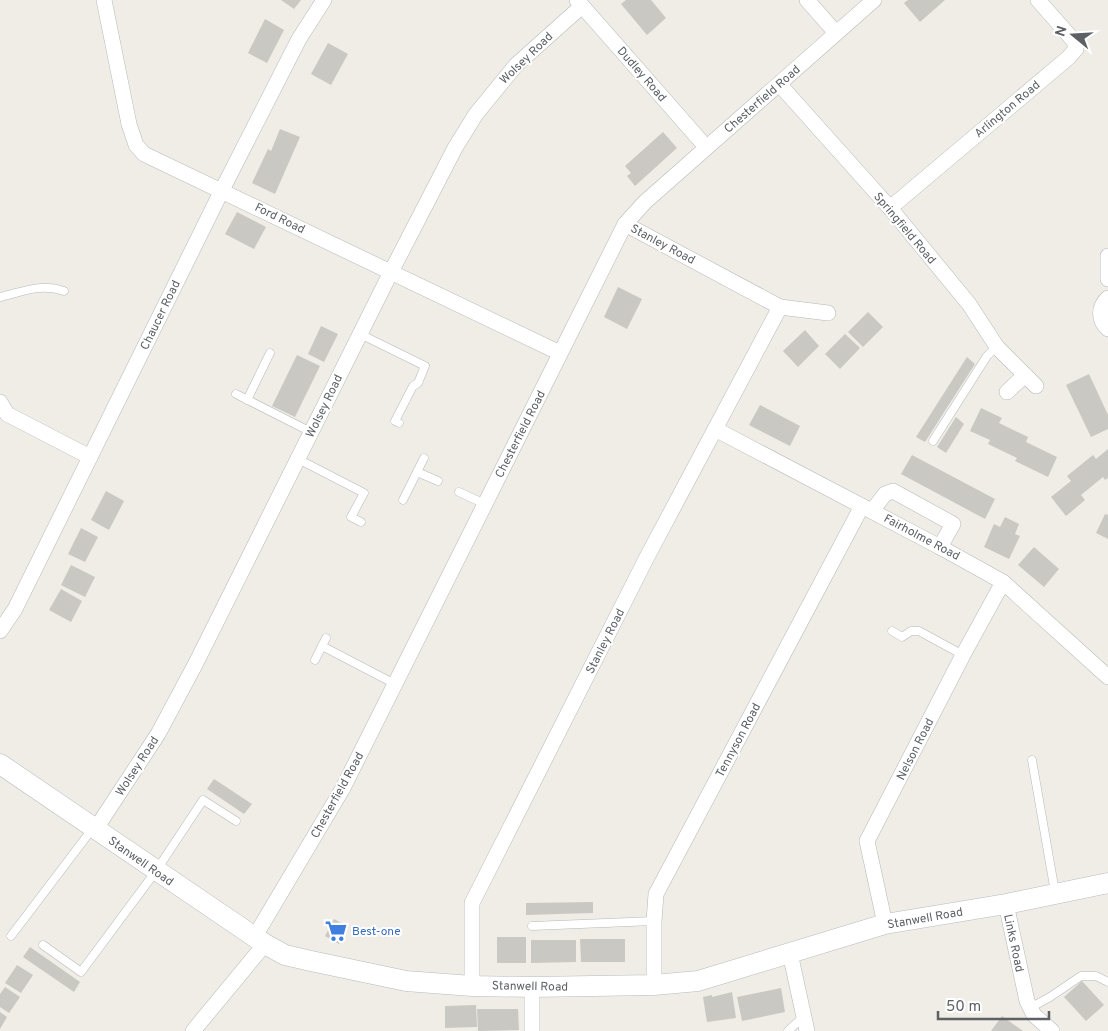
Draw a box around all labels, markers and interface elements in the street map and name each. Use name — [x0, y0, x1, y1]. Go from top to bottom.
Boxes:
north arrow — [1048, 10, 1098, 60]
text: N — [1052, 24, 1072, 39]
street label: Wolsey Road — [497, 29, 557, 88]
street label: Dudley Road — [613, 44, 670, 106]
street label: Chesterfield Road — [721, 62, 804, 137]
street label: Arlington Road — [971, 78, 1044, 142]
street label: Springfield Road — [869, 189, 939, 268]
street label: Ford Road — [252, 200, 307, 238]
street label: Stanley Road — [627, 221, 698, 269]
street label: Chaucer Road — [137, 278, 185, 353]
street label: Wolsey Road — [303, 372, 347, 441]
street label: Chesterfield Road — [492, 388, 550, 481]
street label: Fairholme Road — [881, 511, 962, 565]
street label: Stanley Road — [583, 606, 629, 677]
street label: Tennyson Road — [713, 701, 765, 780]
street label: Nelson Road — [893, 716, 938, 783]
street label: Wolsey Road — [113, 734, 163, 800]
street label: Chesterfield Road — [308, 749, 368, 841]
street label: Stanwell Road — [105, 833, 176, 890]
street label: Stanwell Road — [886, 904, 964, 933]
street label: Links Road — [999, 913, 1027, 974]
supermarket icon: Best-one — [323, 918, 349, 944]
place label: Best-one — [352, 924, 401, 940]
street label: Stanwell Road — [492, 978, 568, 996]
scale bar — [938, 988, 1049, 1020]
text: 50 m — [946, 998, 981, 1017]

